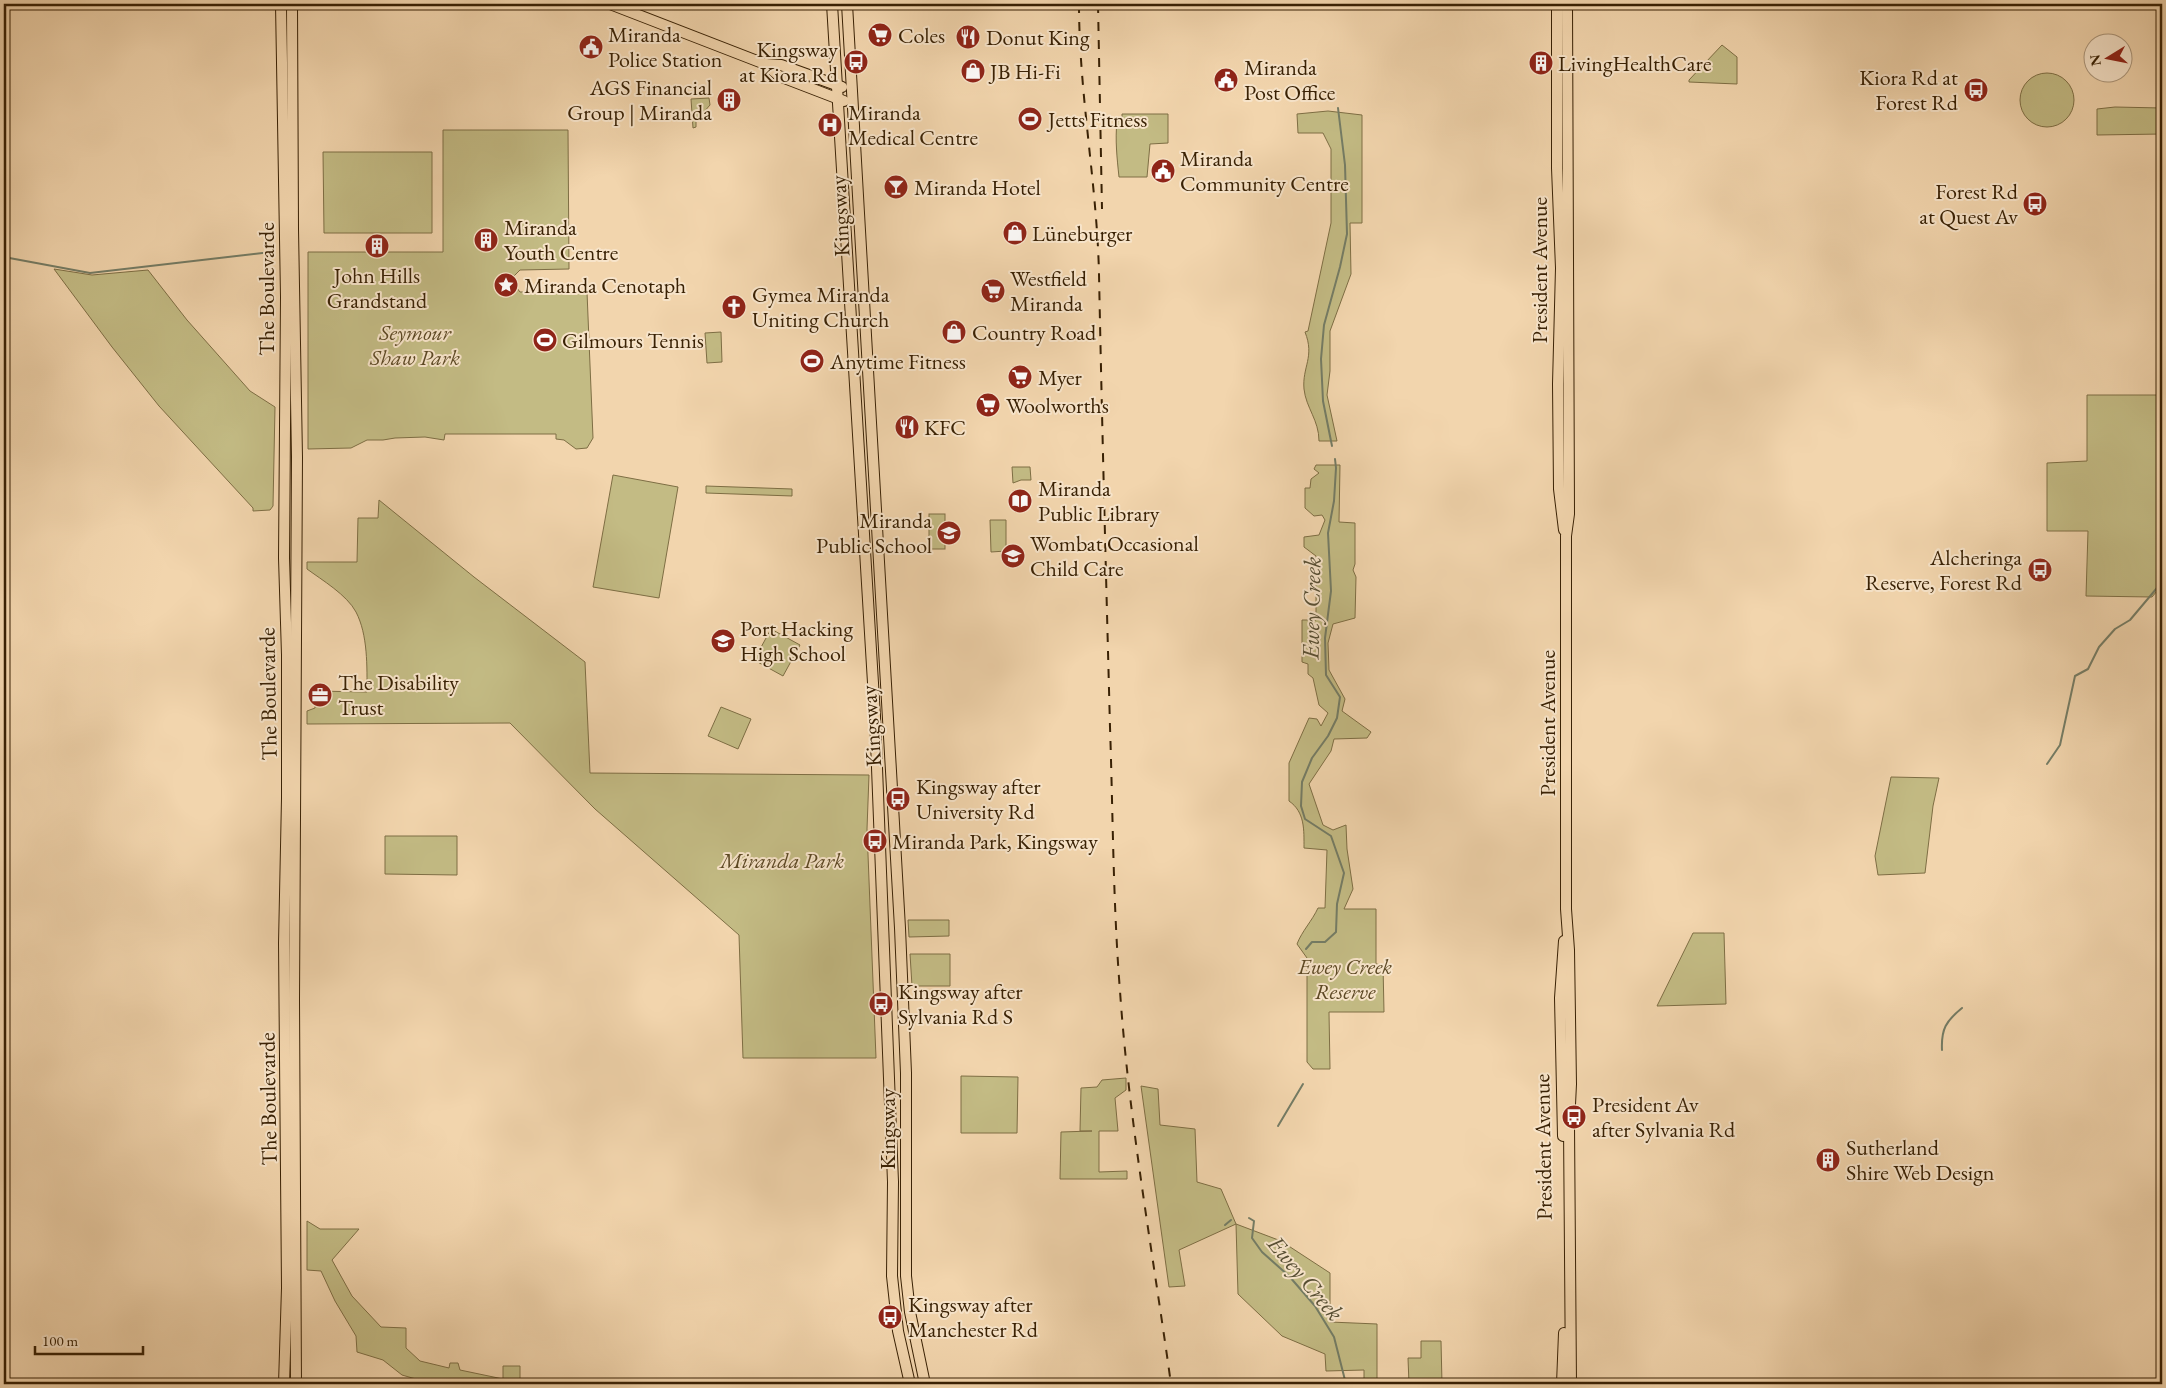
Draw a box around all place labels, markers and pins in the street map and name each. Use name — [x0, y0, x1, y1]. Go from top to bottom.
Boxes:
place label: Miranda Police Station — [608, 20, 723, 74]
place label: Coles — [898, 21, 945, 50]
supermarket icon: Coles — [867, 22, 893, 48]
place label: Donut King — [986, 23, 1090, 52]
restaurant icon: Donut King — [955, 24, 981, 50]
public building icon: Miranda Police Station — [578, 34, 604, 60]
place label: Kingsway at Kiora Rd — [739, 35, 839, 89]
bus stop icon: Kingsway at Kiora Rd — [843, 49, 869, 75]
place label: LivingHealthCare — [1558, 49, 1712, 78]
building icon: LivingHealthCare — [1528, 50, 1554, 76]
place label: Miranda Post Office — [1244, 53, 1336, 107]
place label: JB Hi-Fi — [988, 57, 1061, 86]
shop icon: JB Hi-Fi — [960, 58, 986, 84]
place label: Kiora Rd at Forest Rd — [1859, 63, 1959, 117]
public building icon: Miranda Post Office — [1213, 67, 1239, 93]
place label: AGS Financial Group | Miranda — [567, 73, 712, 127]
bus stop icon: Kiora Rd at Forest Rd — [1963, 77, 1989, 103]
building icon: AGS Financial Group | Miranda — [716, 87, 742, 113]
place label: Miranda Medical Centre — [848, 98, 978, 152]
place label: Jetts Fitness — [1046, 105, 1147, 134]
sports icon: Jetts Fitness — [1017, 106, 1043, 132]
hospital icon: Miranda Medical Centre — [817, 112, 843, 138]
place label: Miranda Community Centre — [1180, 144, 1349, 198]
public building icon: Miranda Community Centre — [1150, 158, 1176, 184]
place label: Miranda Hotel — [914, 173, 1041, 202]
bar icon: Miranda Hotel — [883, 174, 909, 200]
place label: Forest Rd at Quest Av — [1919, 177, 2019, 231]
bus stop icon: Forest Rd at Quest Av — [2022, 191, 2048, 217]
place label: Miranda Youth Centre — [504, 213, 619, 267]
place label: Lüneburger — [1032, 219, 1133, 248]
shop icon: Lüneburger — [1002, 220, 1028, 246]
building icon: Miranda Youth Centre — [473, 227, 499, 253]
building icon: John Hills Grandstand — [364, 233, 390, 259]
place label: John Hills Grandstand — [327, 261, 428, 315]
place label: Westfield Miranda — [1010, 264, 1088, 318]
place label: Miranda Cenotaph — [524, 271, 686, 300]
place icon: Miranda Cenotaph — [493, 272, 519, 298]
supermarket icon: Westfield Miranda — [980, 278, 1006, 304]
place label: Gymea Miranda Uniting Church — [752, 280, 890, 334]
church icon: Gymea Miranda Uniting Church — [721, 294, 747, 320]
place label: Country Road — [972, 318, 1097, 347]
shop icon: Country Road — [941, 319, 967, 345]
place label: Gilmours Tennis — [562, 326, 704, 355]
sports icon: Gilmours Tennis — [532, 327, 558, 353]
place label: Anytime Fitness — [829, 347, 966, 376]
sports icon: Anytime Fitness — [799, 348, 825, 374]
place label: Myer — [1038, 363, 1083, 392]
supermarket icon: Myer — [1007, 364, 1033, 390]
place label: Woolworths — [1006, 391, 1109, 420]
supermarket icon: Woolworths — [975, 392, 1001, 418]
place label: KFC — [924, 413, 966, 442]
restaurant icon: KFC — [894, 414, 920, 440]
place label: Miranda Public Library — [1038, 474, 1160, 528]
library icon: Miranda Public Library — [1007, 488, 1033, 514]
place label: Miranda Public School — [816, 506, 932, 560]
school or university icon: Miranda Public School — [936, 520, 962, 546]
place label: Wombat Occasional Child Care — [1030, 529, 1199, 583]
school or university icon: Wombat Occasional Child Care — [1000, 543, 1026, 569]
place label: Alcheringa Reserve, Forest Rd — [1865, 543, 2023, 597]
bus stop icon: Alcheringa Reserve, Forest Rd — [2027, 557, 2053, 583]
place label: Port Hacking High School — [740, 614, 853, 668]
school or university icon: Port Hacking High School — [710, 628, 736, 654]
place label: The Disability Trust — [338, 668, 459, 722]
office icon: The Disability Trust — [307, 682, 333, 708]
place label: Kingsway after University Rd — [916, 772, 1041, 826]
bus stop icon: Kingsway after University Rd — [885, 786, 911, 812]
place label: Miranda Park, Kingsway — [892, 827, 1098, 856]
bus stop icon: Miranda Park, Kingsway — [862, 828, 888, 854]
place label: Kingsway after Sylvania Rd S — [898, 977, 1023, 1031]
bus stop icon: Kingsway after Sylvania Rd S — [868, 991, 894, 1017]
place label: President Av after Sylvania Rd — [1592, 1090, 1736, 1144]
bus stop icon: President Av after Sylvania Rd — [1561, 1104, 1587, 1130]
place label: Sutherland Shire Web Design — [1846, 1133, 1995, 1187]
building icon: Sutherland Shire Web Design — [1815, 1147, 1841, 1173]
place label: Kingsway after Manchester Rd — [908, 1290, 1039, 1344]
bus stop icon: Kingsway after Manchester Rd — [877, 1304, 903, 1330]

